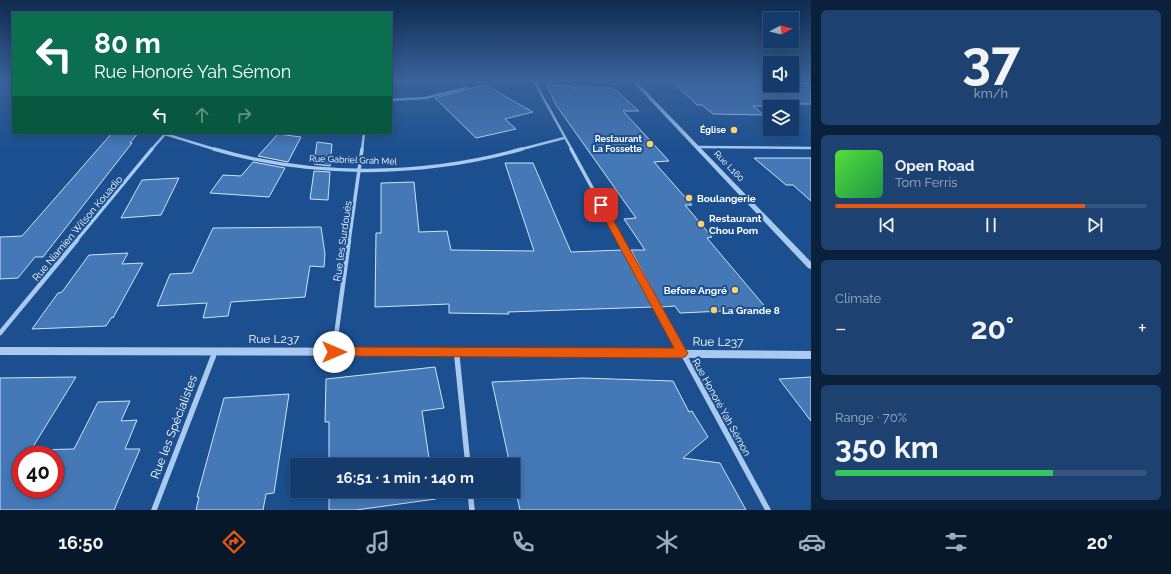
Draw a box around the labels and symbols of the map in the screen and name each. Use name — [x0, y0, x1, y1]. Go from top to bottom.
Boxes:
north arrow — [763, 12, 799, 48]
place label: Église — [700, 124, 727, 135]
marker: Église — [729, 125, 739, 135]
place label: Restaurant La Fossette — [593, 134, 643, 154]
marker: Restaurant La Fossette — [645, 139, 655, 149]
street label: Rue L160 — [712, 149, 746, 184]
street label: Rue Gabriel Grah Mel — [309, 153, 398, 167]
street label: Rue Niamien Wilson Kouadio — [30, 174, 125, 283]
pin — [584, 188, 618, 222]
marker: Boulangerie — [684, 193, 694, 203]
place label: Boulangerie — [697, 193, 756, 204]
street label: Rue les Surdoués — [331, 200, 354, 282]
place label: Restaurant Chou Pom — [709, 213, 762, 236]
marker: Restaurant Chou Pom — [696, 219, 706, 229]
place label: Before Angré — [664, 285, 727, 296]
marker: Before Angré — [730, 285, 740, 295]
marker: La Grande 8 — [709, 305, 719, 315]
place label: La Grande 8 — [722, 305, 780, 316]
position arrow — [313, 331, 355, 373]
street label: Rue L237 — [249, 332, 300, 346]
street label: Rue L237 — [692, 335, 744, 349]
street label: Rue Honoré Yah Sémon — [690, 357, 753, 458]
street label: Rue les Spécialistes — [148, 373, 200, 481]
speed limit sign: 40 — [12, 446, 64, 498]

